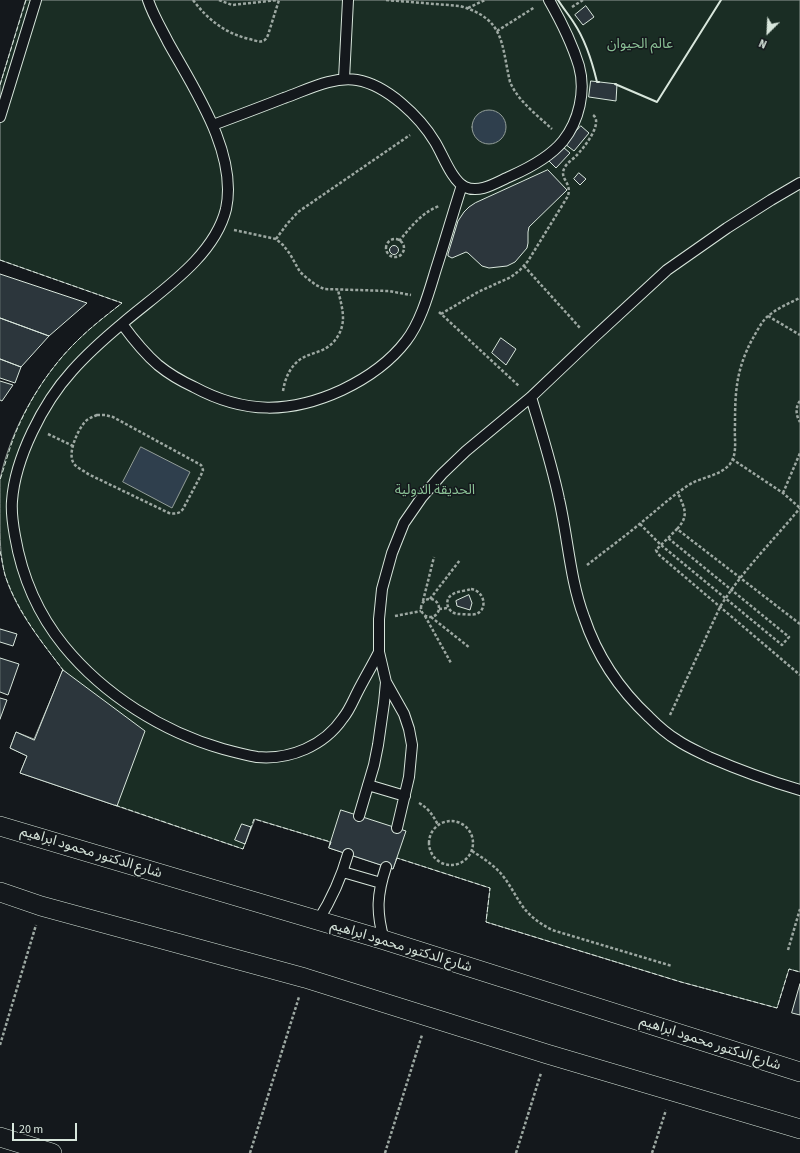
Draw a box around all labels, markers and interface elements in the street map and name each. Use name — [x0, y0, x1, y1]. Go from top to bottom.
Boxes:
north arrow — [748, 12, 788, 52]
text: N — [757, 35, 769, 52]
park label: عالم الحيوان — [607, 37, 673, 53]
park label: الحديقة الدولية — [395, 483, 475, 499]
street label: شارع الدكتور محمود ابراهيم — [18, 823, 164, 883]
street label: شارع الدكتور محمود ابراهيم — [328, 917, 474, 977]
street label: شارع الدكتور محمود ابراهيم — [637, 1013, 783, 1075]
scale bar — [14, 1115, 79, 1141]
text: 20 m — [19, 1121, 43, 1138]

